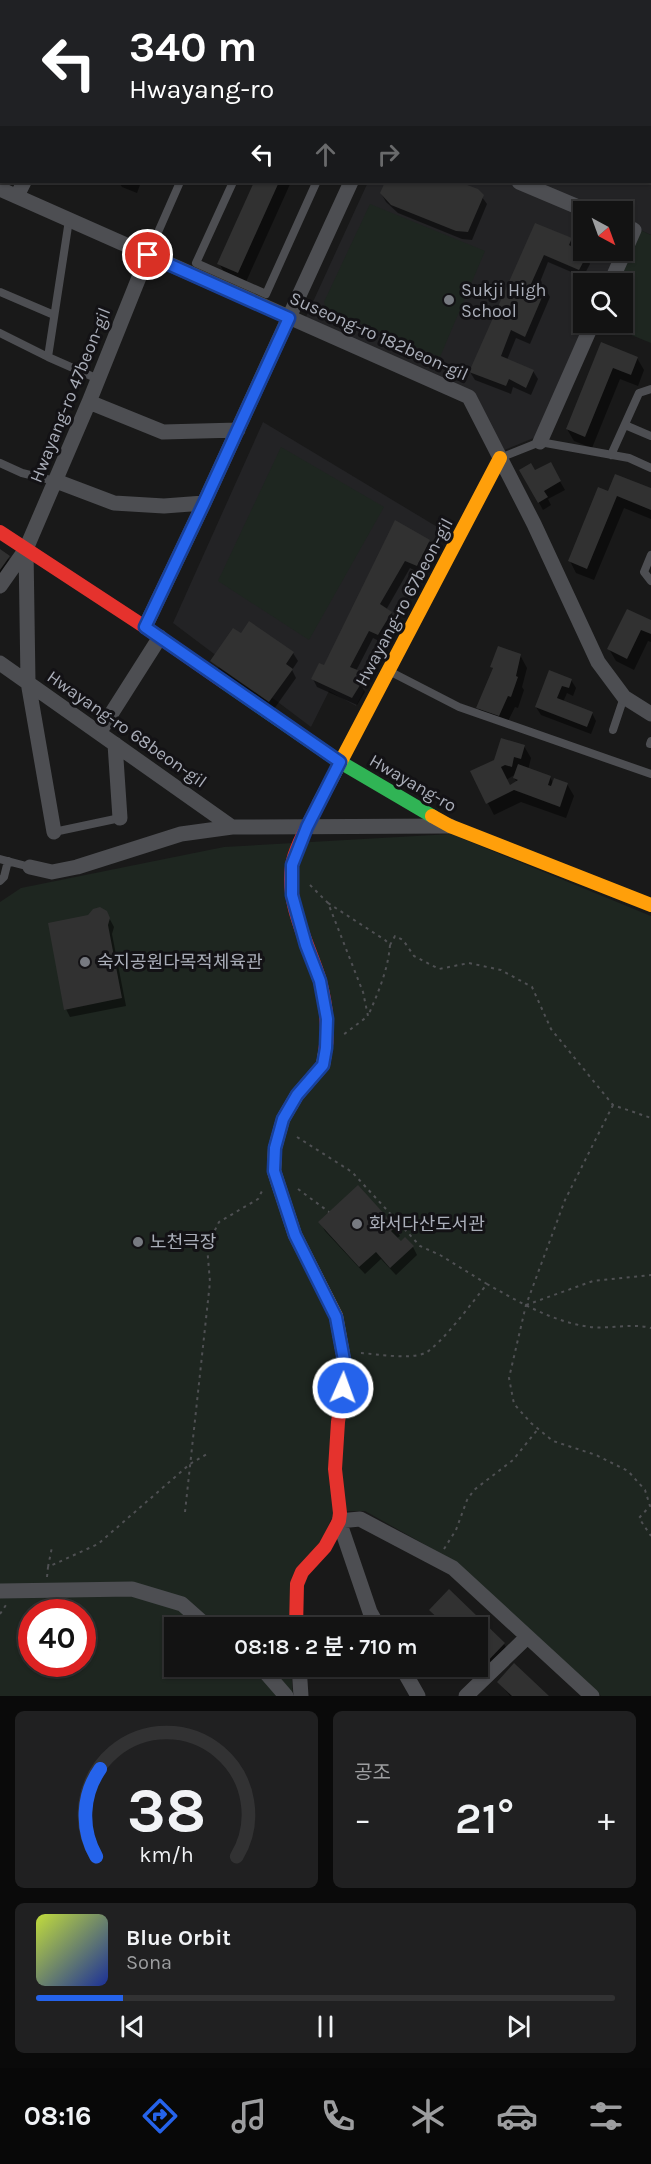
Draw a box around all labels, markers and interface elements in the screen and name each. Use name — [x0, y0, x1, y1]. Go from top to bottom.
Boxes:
text: 340 m — [129, 22, 257, 72]
icon: left — [30, 24, 108, 102]
text: Hwayang-ro — [129, 73, 274, 105]
icon: left — [246, 138, 279, 171]
icon: ahead — [309, 138, 342, 171]
icon: right — [372, 138, 405, 171]
north arrow — [573, 201, 633, 261]
map controls — [573, 201, 633, 333]
pin — [122, 229, 173, 280]
icon: arrive — [131, 238, 164, 271]
button: search — [573, 273, 633, 333]
place label: Sukji High School — [461, 279, 546, 322]
street label: Suseong-ro 182beon-gil — [286, 287, 472, 385]
marker: Sukji High School — [442, 293, 456, 307]
street label: Hwayang-ro 47beon-gil — [25, 304, 115, 486]
street label: Hwayang-ro 67beon-gil — [350, 514, 458, 690]
street label: Hwayang-ro 68beon-gil — [43, 666, 211, 792]
street label: Hwayang-ro — [366, 749, 460, 817]
place label: 숙지공원다목적체육관 — [97, 951, 263, 973]
marker: 숙지공원다목적체육관 — [78, 955, 92, 969]
place label: 화서다산도서관 — [369, 1213, 485, 1235]
marker: 화서다산도서관 — [350, 1217, 364, 1231]
place label: 노천극장 — [150, 1231, 216, 1253]
marker: 노천극장 — [131, 1235, 145, 1249]
position arrow — [311, 1356, 375, 1420]
speed limit sign: 40 — [18, 1599, 96, 1677]
text: 08:18 · 2 분 · 710 m — [234, 1634, 418, 1660]
text: 공조 — [354, 1761, 391, 1784]
text: 38 — [127, 1774, 206, 1847]
text: 21° — [455, 1792, 514, 1844]
text: − — [354, 1800, 371, 1838]
text: + — [598, 1800, 615, 1838]
text: km/h — [139, 1842, 194, 1867]
text: Blue Orbit — [126, 1925, 231, 1951]
text: Sona — [126, 1951, 172, 1974]
icon: previous — [116, 2010, 149, 2043]
icon: pause — [309, 2010, 342, 2043]
icon: next — [502, 2010, 535, 2043]
icon: directions — [139, 2095, 181, 2137]
icon: music — [228, 2095, 270, 2137]
icon: phone — [317, 2095, 359, 2137]
icon: climate — [407, 2095, 449, 2137]
icon: car — [496, 2095, 538, 2137]
icon: filters — [585, 2095, 627, 2137]
text: 08:16 — [24, 2100, 91, 2132]

